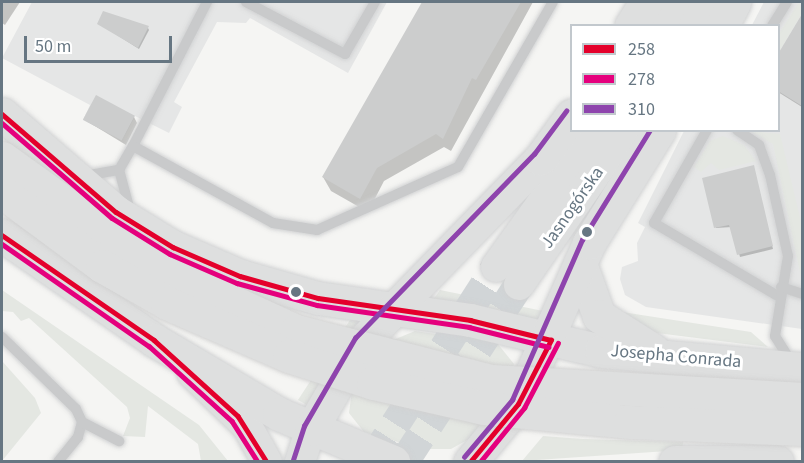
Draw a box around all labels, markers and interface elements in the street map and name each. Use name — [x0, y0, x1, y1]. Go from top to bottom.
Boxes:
scale bar — [27, 24, 176, 62]
legend — [570, 24, 780, 132]
text: 50 m — [35, 34, 71, 59]
text: 258 — [628, 37, 655, 62]
text: 278 — [628, 67, 655, 92]
text: 310 — [628, 97, 655, 122]
street label: Jasnogórska — [537, 163, 609, 253]
unlabelled marker — [581, 226, 593, 238]
unlabelled marker — [290, 286, 302, 298]
street label: Josepha Conrada — [610, 341, 742, 373]

